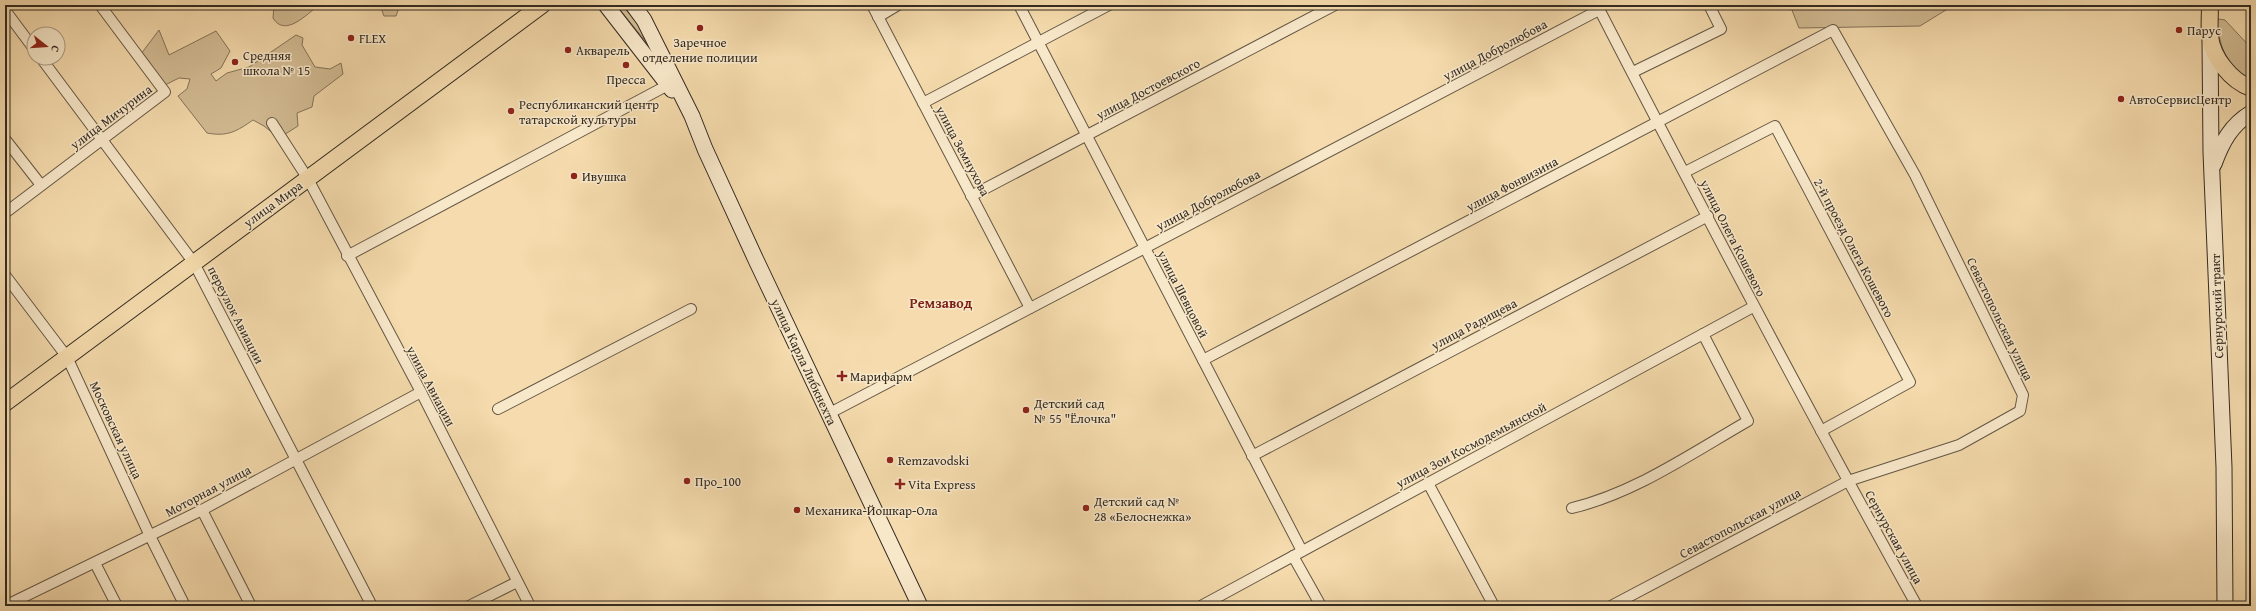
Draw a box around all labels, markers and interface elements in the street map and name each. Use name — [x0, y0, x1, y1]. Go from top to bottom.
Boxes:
street label: улица Добролюбова — [1439, 14, 1551, 86]
place label: Парус — [2187, 21, 2221, 40]
marker: Заречное отделение полиции — [695, 23, 705, 33]
marker: Парус — [2174, 25, 2184, 35]
north arrow — [26, 26, 66, 66]
place label: FLEX — [359, 29, 386, 48]
marker: FLEX — [346, 33, 356, 43]
place label: Заречное отделение полиции — [642, 33, 758, 67]
place label: Акварель — [576, 41, 630, 60]
text: С — [47, 44, 64, 54]
marker: Акварель — [563, 45, 573, 55]
place label: Средняя школа № 15 — [243, 46, 310, 80]
street label: улица Достоевского — [1092, 53, 1204, 125]
marker: Средняя школа № 15 — [230, 57, 240, 67]
marker: Пресса — [621, 60, 631, 70]
place label: Пресса — [606, 70, 646, 89]
street label: улица Мичурина — [65, 79, 156, 155]
place label: АвтоСервисЦентр — [2129, 90, 2231, 109]
marker: АвтоСервисЦентр — [2116, 94, 2126, 104]
place label: Республиканский центр татарской культуры — [519, 95, 659, 129]
street label: улица Земнухова — [931, 102, 995, 200]
marker: Республиканский центр татарской культуры — [506, 106, 516, 116]
street label: улица Фонвизина — [1462, 151, 1562, 217]
street label: улица Добролюбова — [1152, 164, 1264, 236]
place label: Ивушка — [582, 167, 627, 186]
marker: Ивушка — [569, 171, 579, 181]
street label: улица Олега Кошевого — [1695, 175, 1771, 300]
street label: 2-й проезд Олега Кошевого — [1809, 175, 1899, 321]
street label: улица Мира — [239, 176, 307, 233]
street label: улица Шевцовой — [1152, 246, 1213, 341]
street label: Сернурский тракт — [2206, 253, 2228, 359]
street label: Севастопольская улица — [1962, 254, 2038, 385]
street label: переулок Авиации — [203, 263, 269, 367]
district label: Ремзавод — [910, 293, 973, 313]
street label: улица Радищева — [1427, 293, 1521, 355]
street label: улица Карла Либкнехта — [766, 295, 842, 429]
street label: улица Авиации — [401, 341, 460, 430]
place label: Марифарм — [850, 367, 912, 386]
marker: Марифарм — [837, 371, 847, 381]
street label: Московская улица — [85, 378, 147, 483]
place label: Детский сад № 55 "Ёлочка" — [1033, 394, 1116, 428]
street label: улица Зои Космодемьянской — [1392, 397, 1550, 493]
marker: Детский сад № 55 "Ёлочка" — [1021, 405, 1031, 415]
place label: Remzavodski — [898, 451, 969, 470]
marker: Remzavodski — [885, 455, 895, 465]
street label: Моторная улица — [162, 460, 255, 522]
place label: Про_100 — [695, 472, 741, 491]
place label: Vita Express — [908, 475, 976, 494]
marker: Про_100 — [682, 476, 692, 486]
marker: Vita Express — [895, 479, 905, 489]
street label: Севастопольская улица — [1676, 483, 1805, 563]
street label: Сернурская улица — [1860, 487, 1928, 588]
place label: Детский сад № 28 «Белоснежка» — [1093, 492, 1191, 526]
place label: Механика-Йошкар-Ола — [805, 501, 939, 520]
marker: Детский сад № 28 «Белоснежка» — [1081, 503, 1091, 513]
marker: Механика-Йошкар-Ола — [792, 505, 802, 515]

